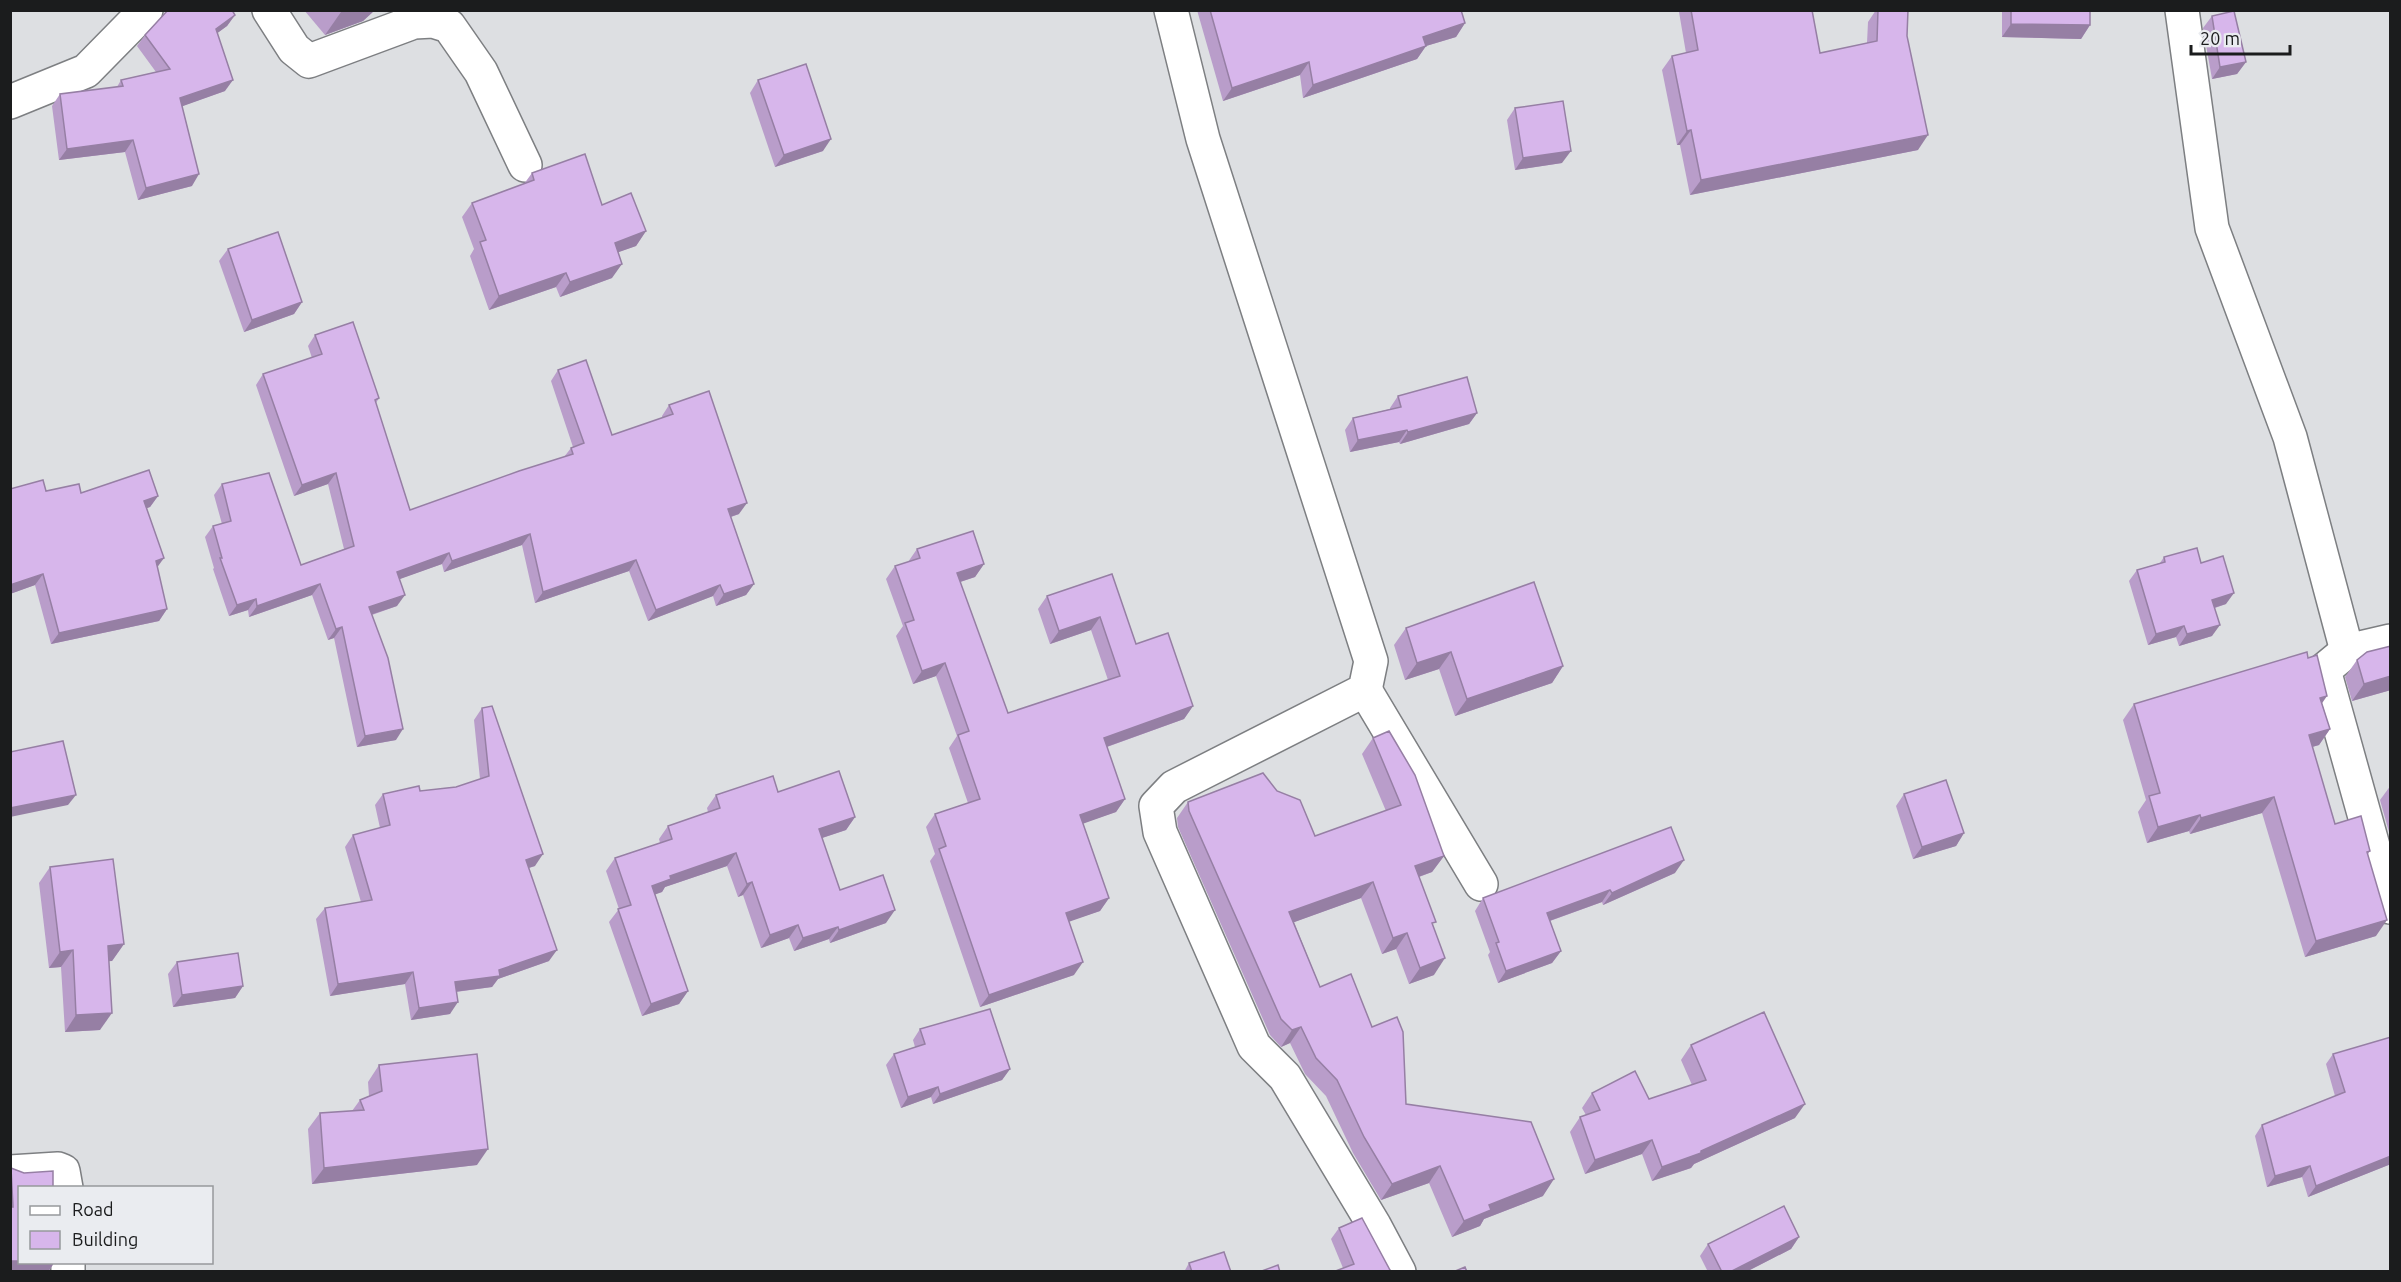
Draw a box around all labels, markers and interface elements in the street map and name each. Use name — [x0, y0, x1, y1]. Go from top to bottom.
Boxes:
scale bar — [2191, 18, 2290, 56]
text: 20 m — [2200, 28, 2240, 48]
legend — [18, 1186, 213, 1264]
text: Road — [72, 1199, 114, 1219]
text: Building — [72, 1229, 138, 1249]

